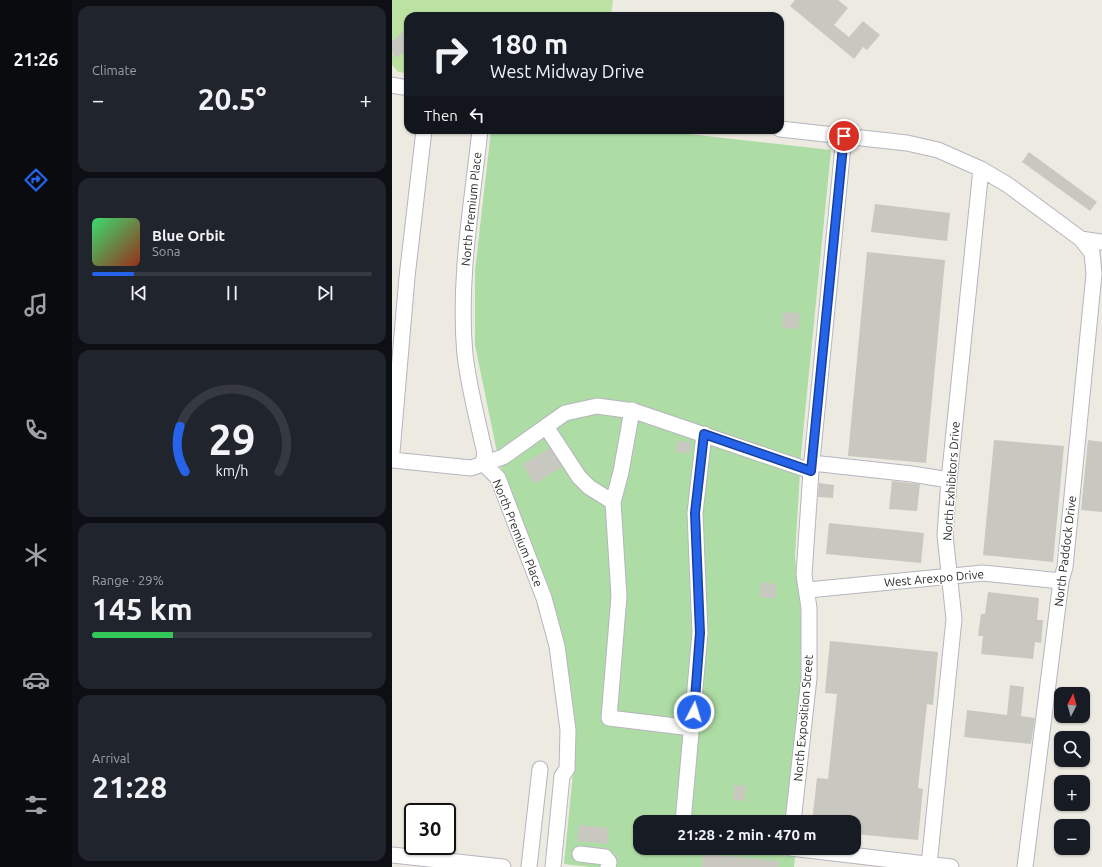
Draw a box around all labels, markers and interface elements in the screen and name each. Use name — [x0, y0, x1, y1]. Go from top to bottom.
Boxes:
icon: right — [424, 28, 476, 80]
text: 180 m — [490, 28, 568, 59]
text: 21:26 — [13, 49, 59, 69]
text: West Midway Drive — [490, 61, 644, 81]
text: Climate — [92, 63, 137, 77]
text: 20.5° — [198, 82, 266, 116]
text: − — [92, 87, 104, 112]
text: + — [360, 87, 372, 112]
icon: left — [466, 104, 488, 126]
text: Then — [424, 107, 458, 124]
pin — [827, 119, 861, 153]
icon: arrive — [833, 125, 855, 147]
street label: North Premium Place — [459, 151, 483, 267]
icon: directions — [22, 166, 50, 194]
text: Blue Orbit — [152, 227, 225, 244]
text: Sona — [152, 244, 181, 258]
icon: previous — [128, 282, 150, 304]
icon: pause — [221, 282, 243, 304]
icon: next — [314, 282, 336, 304]
icon: music — [22, 291, 50, 319]
text: 29 — [209, 415, 255, 462]
icon: phone — [22, 416, 50, 444]
street label: North Exhibitors Drive — [940, 421, 962, 541]
text: km/h — [216, 462, 248, 478]
street label: North Premium Place — [490, 477, 546, 589]
street label: North Paddock Drive — [1052, 495, 1078, 607]
icon: climate — [22, 541, 50, 569]
street label: West Arexpo Drive — [883, 567, 985, 589]
text: Range · 29% — [92, 573, 164, 587]
text: 145 km — [92, 592, 193, 626]
street label: North Exposition Street — [791, 654, 815, 782]
icon: car — [22, 666, 50, 694]
north arrow — [1054, 687, 1090, 723]
map controls — [1054, 687, 1090, 855]
position arrow — [673, 691, 715, 733]
button: search — [1054, 731, 1090, 767]
text: Arrival — [92, 751, 130, 765]
text: 21:28 — [92, 770, 167, 804]
button: + — [1054, 775, 1090, 811]
icon: filters — [22, 791, 50, 819]
speed limit sign: 30 — [404, 803, 456, 855]
button: − — [1054, 819, 1090, 855]
text: 21:28 · 2 min · 470 m — [678, 826, 816, 843]

